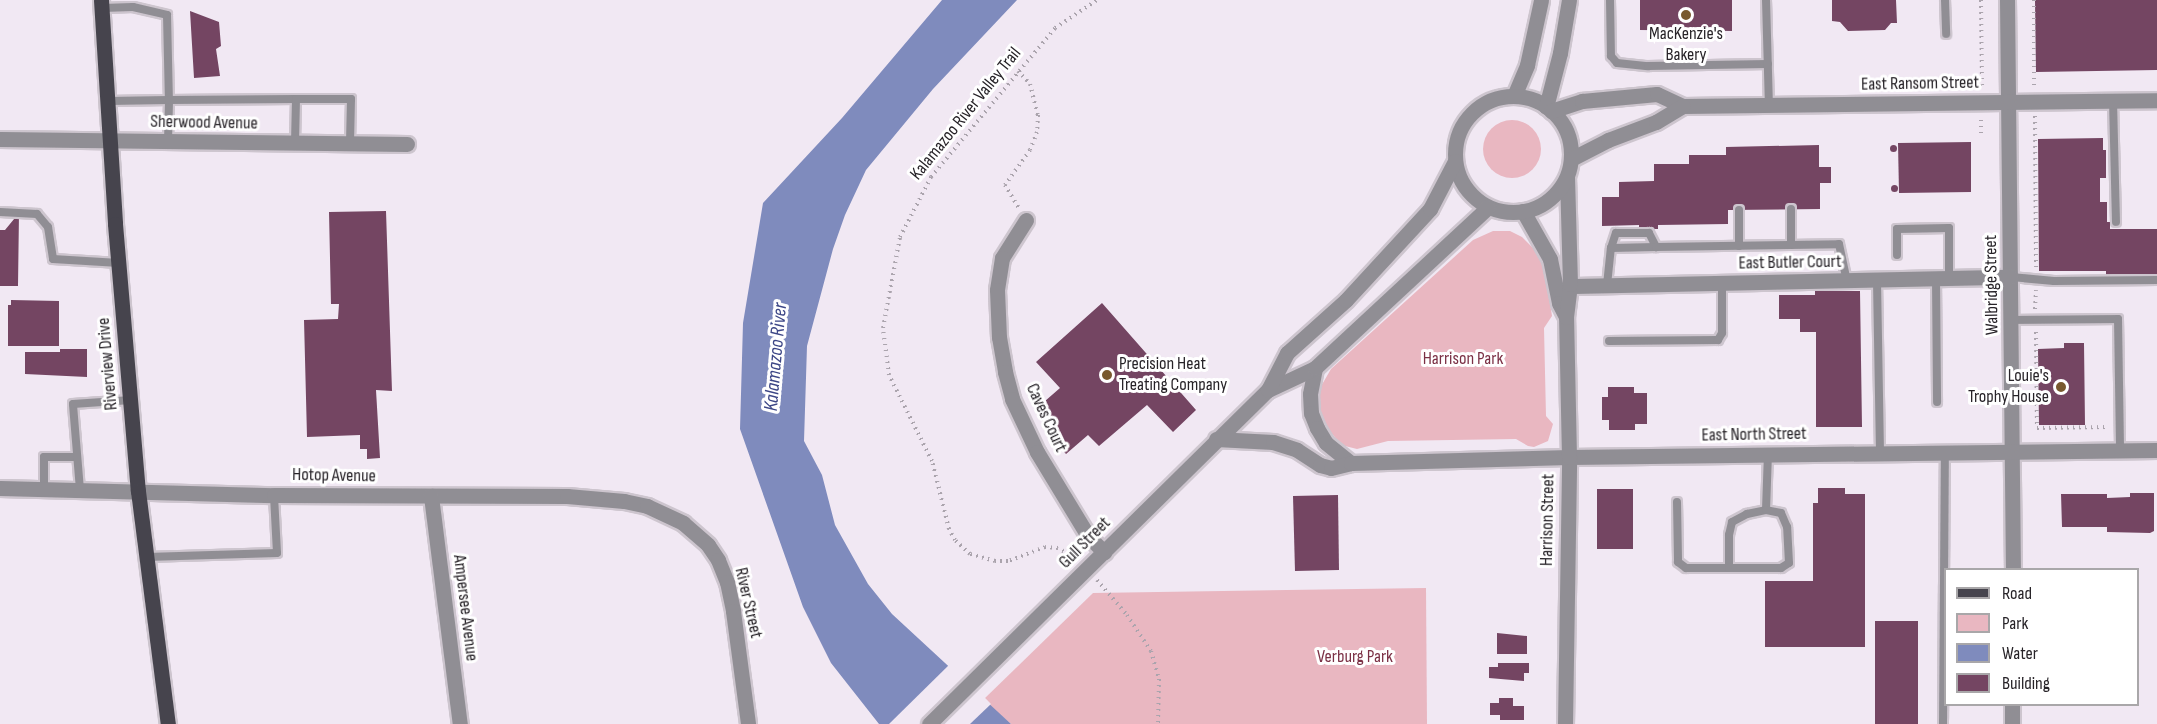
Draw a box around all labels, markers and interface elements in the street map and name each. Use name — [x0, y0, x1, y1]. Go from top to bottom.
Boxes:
marker: MacKenzie's Bakery — [1679, 8, 1693, 22]
place label: MacKenzie's Bakery — [1649, 24, 1723, 66]
street label: Kalamazoo River Valley Trail — [906, 43, 1026, 185]
street label: East Ransom Street — [1861, 72, 1979, 96]
street label: Sherwood Avenue — [150, 111, 258, 135]
street label: Walbridge Street — [1980, 235, 2004, 335]
street label: East Butler Court — [1738, 251, 1842, 275]
water label: Kalamazoo River — [759, 302, 793, 412]
street label: Riverview Drive — [93, 317, 123, 411]
park label: Harrison Park — [1423, 348, 1503, 370]
place label: Precision Heat Treating Company — [1119, 354, 1227, 397]
place label: Louie's Trophy House — [1968, 366, 2049, 409]
marker: Precision Heat Treating Company — [1100, 368, 1114, 382]
street label: Caves Court — [1021, 380, 1071, 456]
marker: Louie's Trophy House — [2054, 380, 2068, 394]
street label: East North Street — [1701, 423, 1807, 447]
street label: Hotop Avenue — [292, 464, 376, 488]
street label: Harrison Street — [1536, 474, 1560, 566]
street label: Gull Street — [1055, 513, 1115, 573]
street label: Ampersee Avenue — [448, 554, 482, 662]
street label: River Street — [729, 566, 767, 640]
legend — [1944, 568, 2139, 706]
text: Road — [2002, 583, 2032, 604]
text: Park — [2002, 613, 2028, 634]
text: Water — [2002, 643, 2038, 664]
park label: Verburg Park — [1317, 646, 1393, 668]
text: Building — [2002, 673, 2050, 694]

